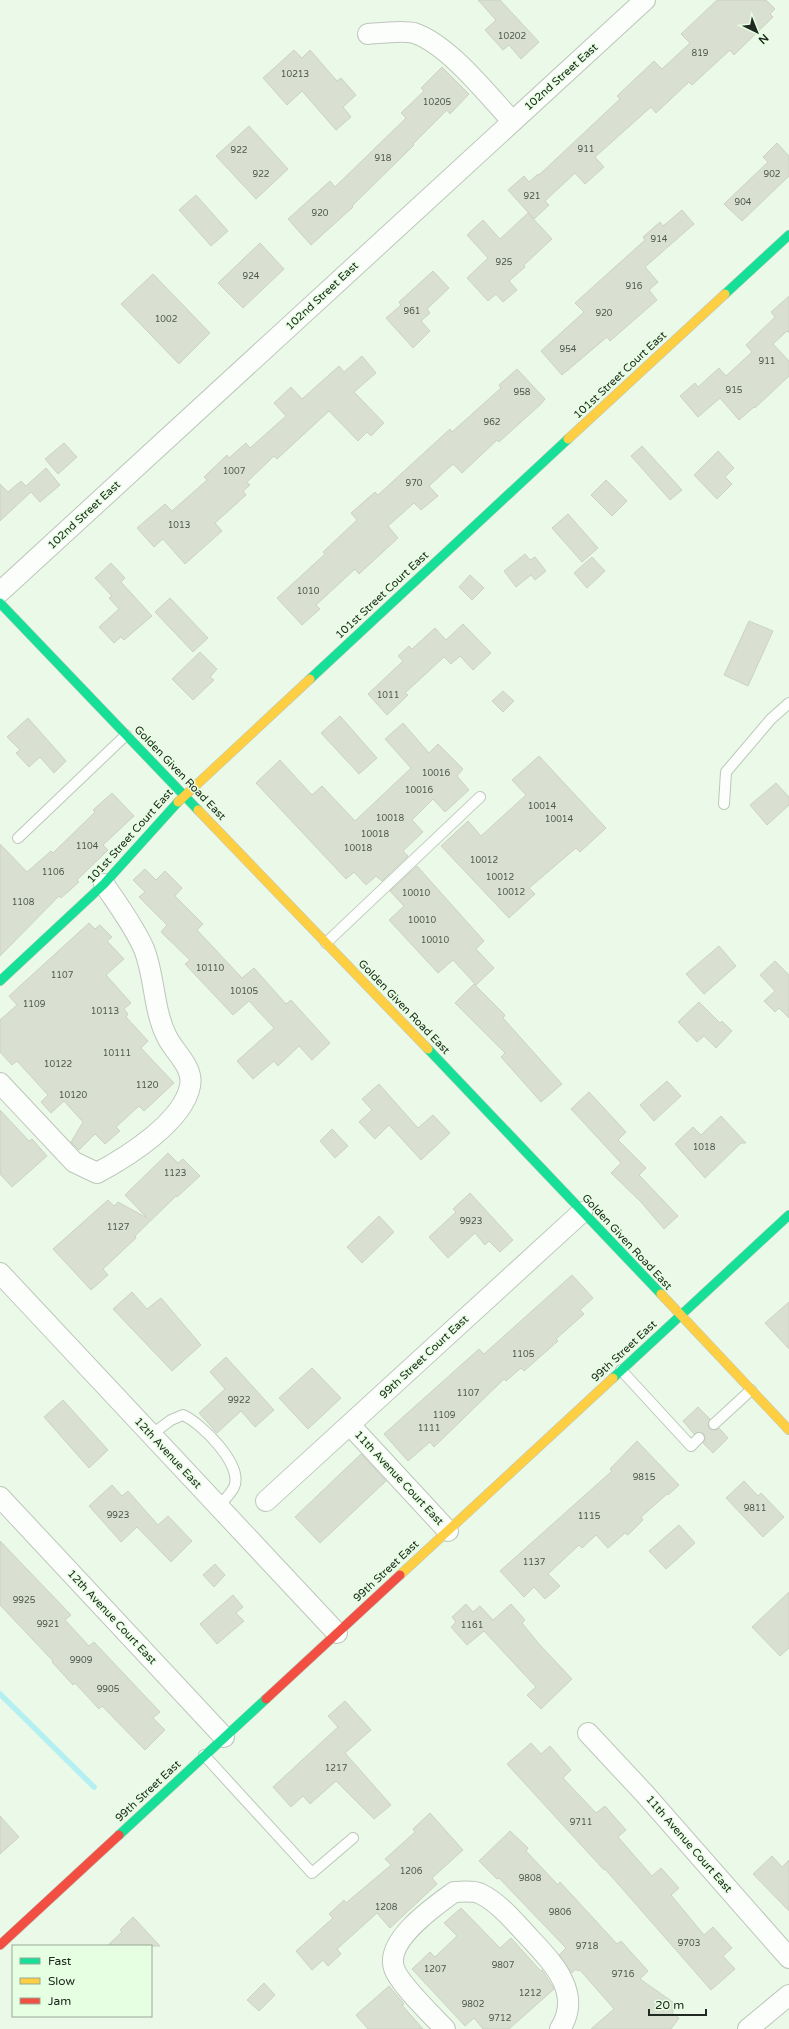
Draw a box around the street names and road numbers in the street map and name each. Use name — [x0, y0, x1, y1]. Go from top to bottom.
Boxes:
street label: 102nd Street East — [522, 41, 600, 113]
street label: 102nd Street East — [283, 259, 361, 333]
street label: 101st Street Court East — [571, 329, 669, 421]
street label: 102nd Street East — [45, 478, 123, 552]
street label: 101st Street Court East — [333, 549, 431, 641]
street label: Golden Given Road East — [132, 723, 228, 823]
street label: 101st Street Court East — [84, 786, 176, 886]
street label: Golden Given Road East — [356, 957, 452, 1057]
street label: Golden Given Road East — [579, 1191, 675, 1293]
street label: 99th Street Court East — [377, 1312, 471, 1402]
street label: 99th Street East — [589, 1317, 659, 1385]
street label: 12th Avenue East — [132, 1415, 204, 1491]
street label: 11th Avenue Court East — [352, 1428, 446, 1528]
street label: 99th Street East — [351, 1537, 421, 1605]
street label: 12th Avenue Court East — [65, 1567, 159, 1667]
street label: 99th Street East — [113, 1757, 183, 1825]
street label: 11th Avenue Court East — [643, 1793, 735, 1895]

